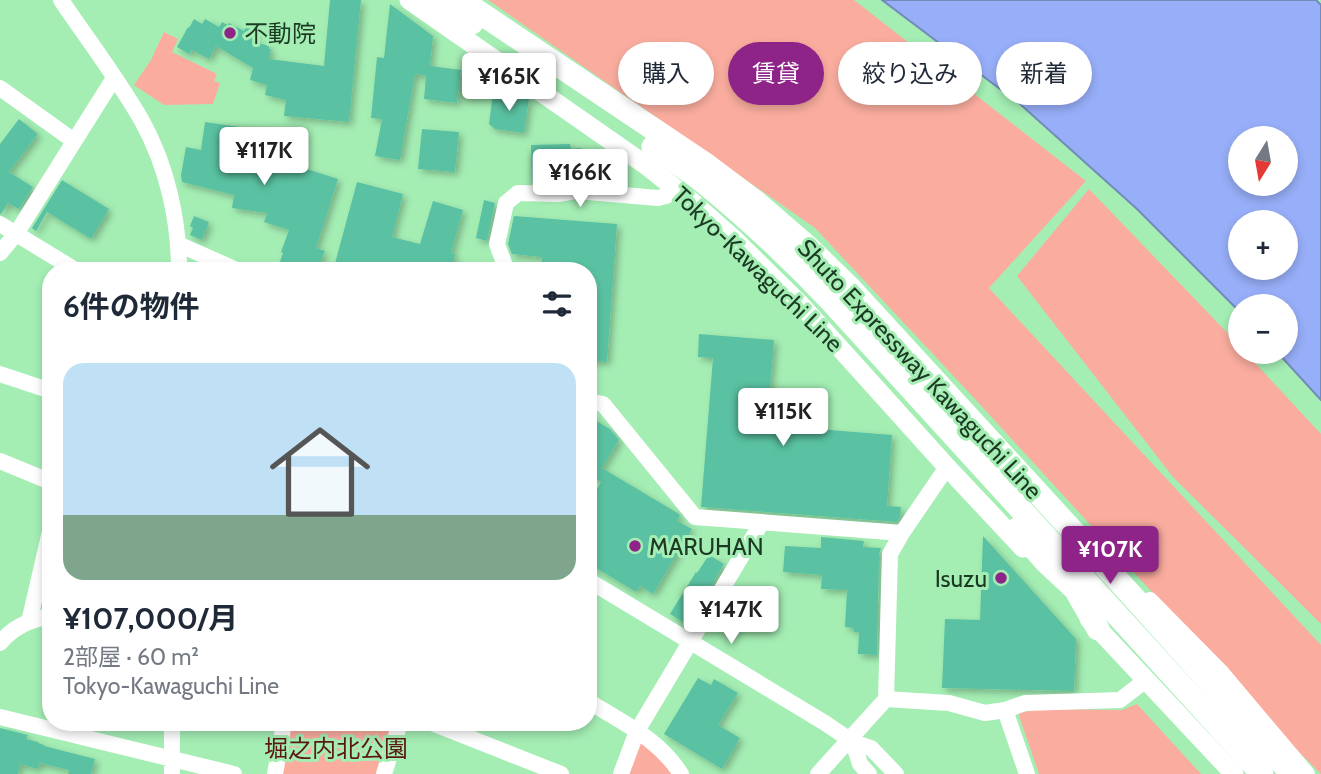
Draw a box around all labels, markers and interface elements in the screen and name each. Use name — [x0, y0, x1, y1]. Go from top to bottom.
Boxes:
place label: 不動院 — [244, 19, 316, 48]
marker: 不動院 — [222, 25, 238, 41]
chip: 購入 — [618, 42, 714, 105]
chip: 賃貸 — [728, 42, 824, 105]
chip: 絞り込み — [838, 42, 982, 105]
chip: 新着 — [996, 42, 1092, 105]
pin: ¥165K — [460, 54, 558, 113]
text: ¥165K — [478, 62, 540, 90]
north arrow — [1228, 126, 1298, 196]
map controls — [1228, 126, 1298, 364]
pin: ¥117K — [215, 128, 313, 187]
text: ¥117K — [235, 136, 293, 164]
pin: ¥166K — [531, 150, 629, 209]
text: ¥166K — [549, 158, 611, 186]
street label: Tokyo-Kawaguchi Line — [667, 180, 849, 358]
button: + — [1228, 210, 1298, 280]
street label: Shuto Expressway Kawaguchi Line — [792, 233, 1048, 505]
icon: filters — [538, 285, 576, 323]
text: 6件の物件 — [63, 288, 200, 325]
button: − — [1228, 294, 1298, 364]
pin: ¥115K — [734, 388, 832, 448]
text: ¥115K — [754, 397, 812, 425]
icon: home — [257, 409, 383, 535]
pin: ¥107K — [1061, 526, 1159, 586]
place label: MARUHAN — [649, 532, 764, 561]
text: ¥107K — [1078, 535, 1142, 563]
marker: MARUHAN — [627, 538, 643, 554]
place label: Isuzu — [935, 564, 987, 593]
marker: Isuzu — [993, 570, 1009, 586]
pin: ¥147K — [682, 586, 780, 646]
text: ¥147K — [700, 595, 762, 623]
text: ¥107,000/月 — [63, 600, 238, 637]
text: 2部屋 · 60 m² — [63, 643, 199, 671]
text: Tokyo-Kawaguchi Line — [63, 672, 279, 700]
park label: 堀之内北公園 — [264, 734, 408, 763]

